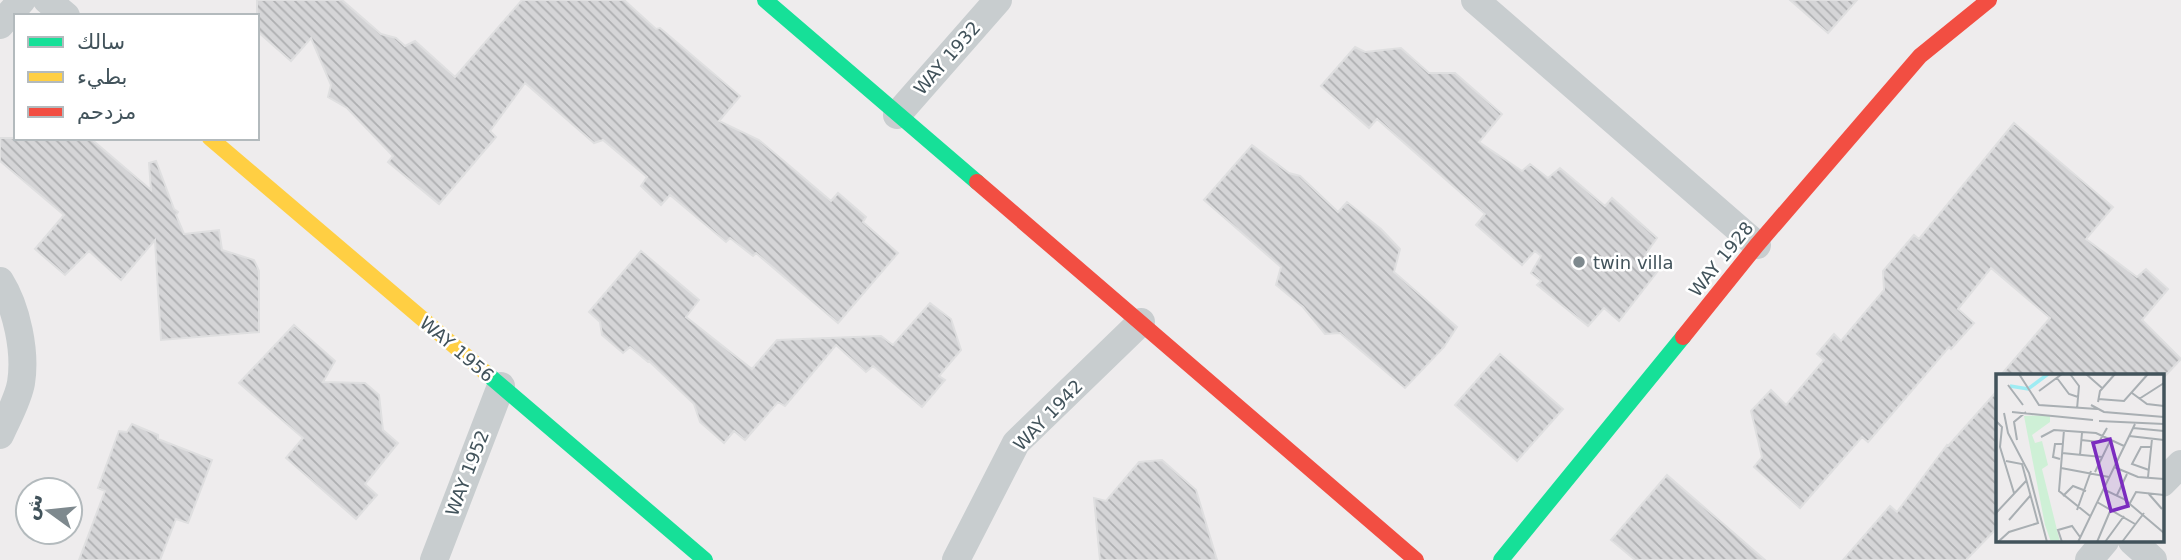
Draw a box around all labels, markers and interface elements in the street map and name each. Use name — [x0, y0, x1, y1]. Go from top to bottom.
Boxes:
legend — [14, 14, 259, 140]
street label: WAY 1932 — [909, 17, 985, 99]
text: سالك — [77, 30, 125, 54]
text: بطيء — [77, 65, 127, 89]
text: مزدحم — [77, 100, 136, 125]
street label: WAY 1928 — [1684, 217, 1758, 301]
place label: twin villa — [1593, 252, 1674, 273]
marker: twin villa — [1571, 254, 1587, 270]
street label: WAY 1956 — [416, 312, 498, 386]
inset map — [1996, 374, 2164, 542]
street label: WAY 1942 — [1009, 375, 1087, 455]
street label: WAY 1952 — [441, 427, 493, 519]
north arrow — [14, 476, 84, 546]
text: ش — [19, 491, 48, 522]

